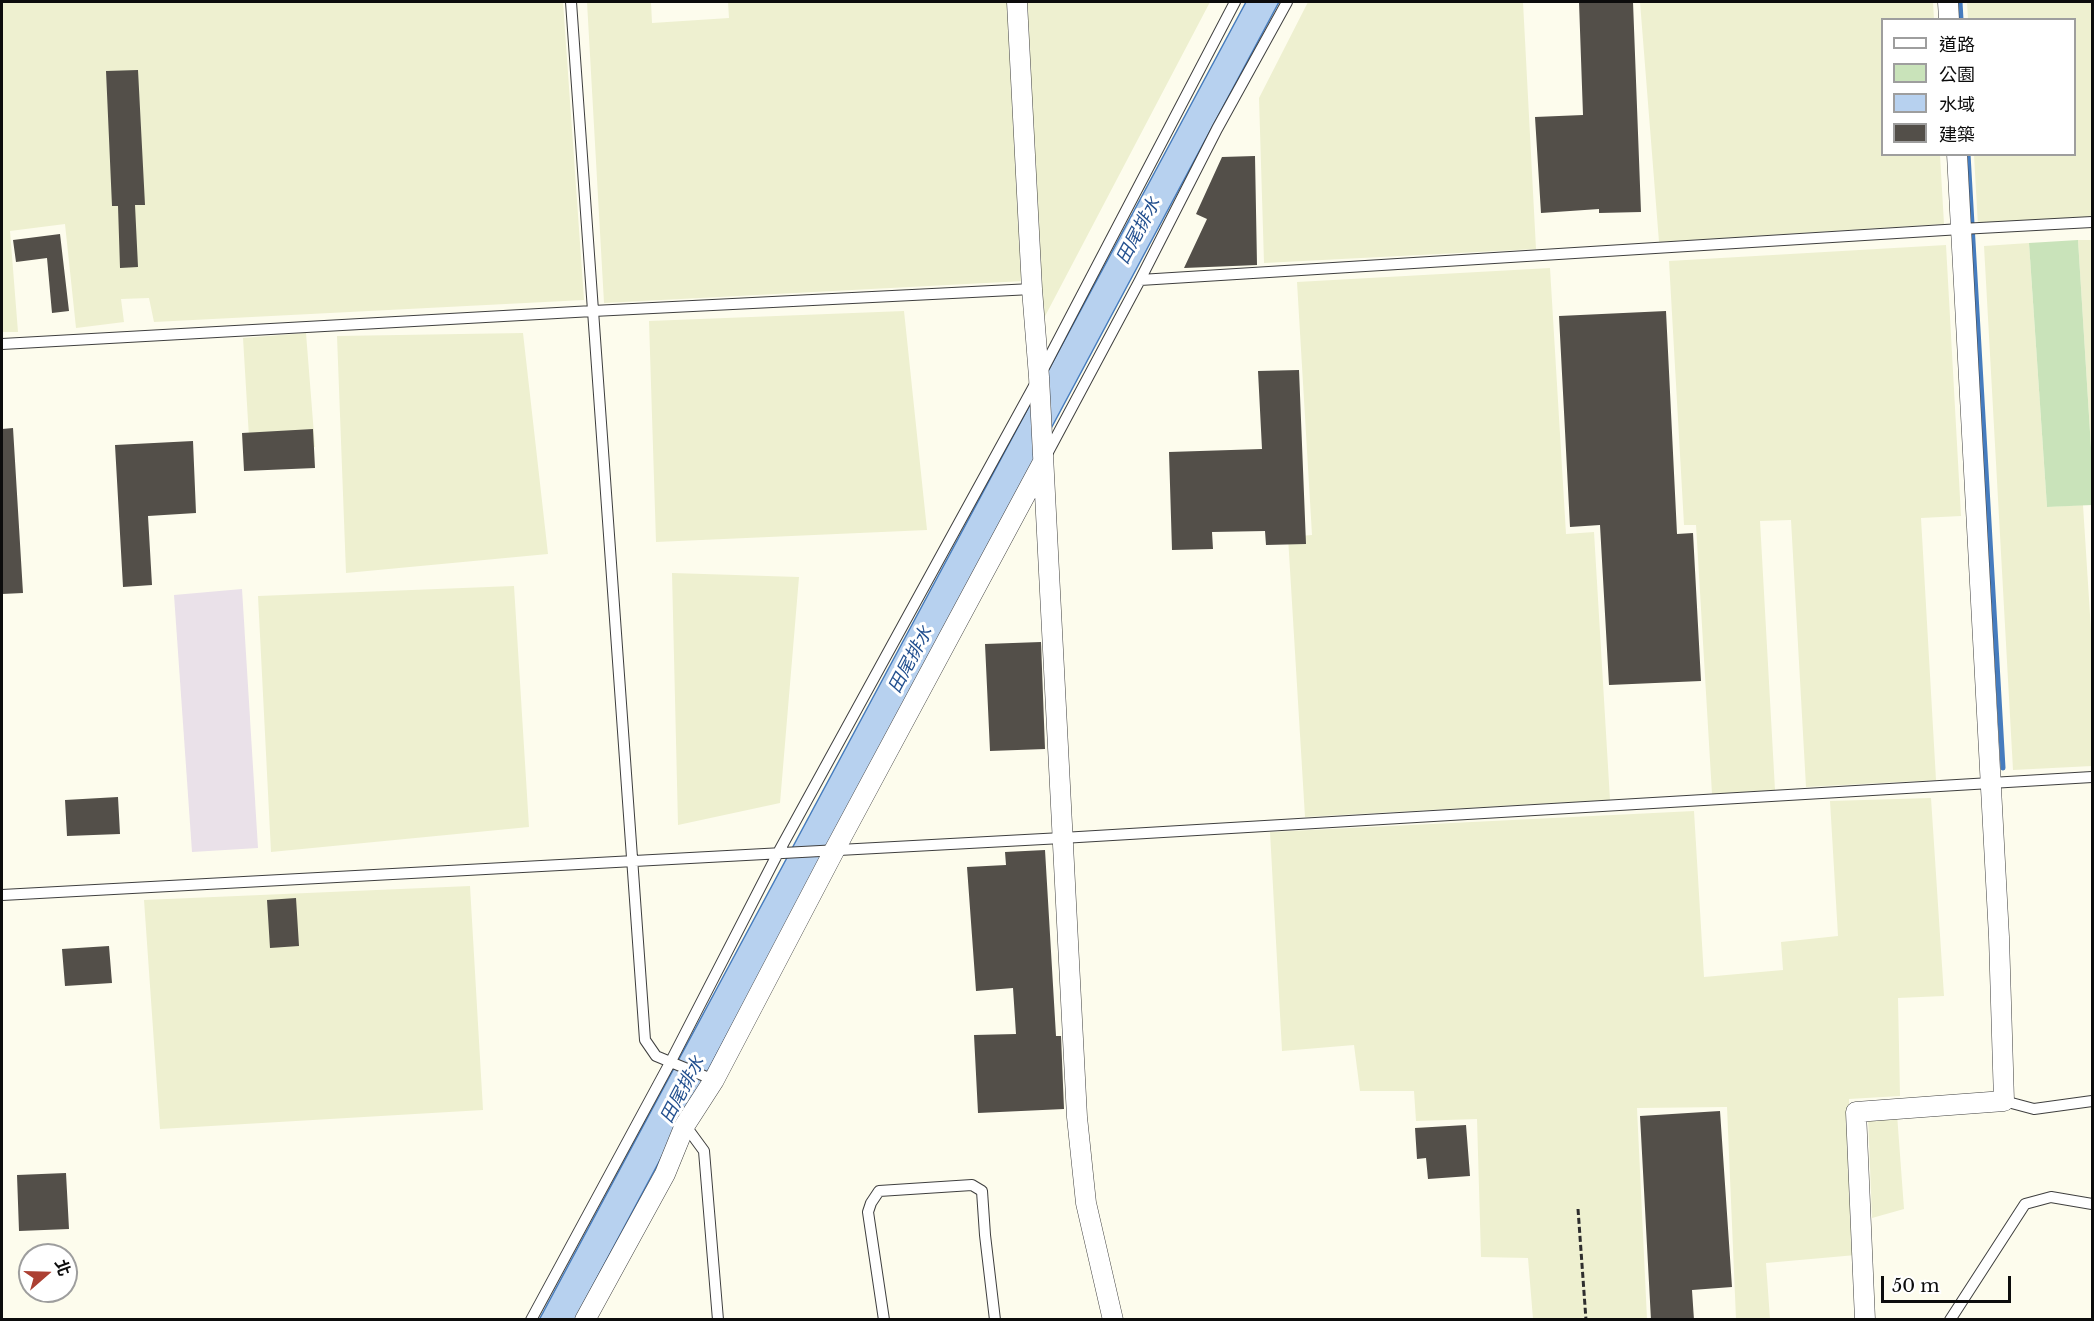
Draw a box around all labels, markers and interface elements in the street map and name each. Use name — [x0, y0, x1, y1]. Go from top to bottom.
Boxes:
legend — [1881, 18, 2076, 156]
text: 道路 — [1939, 34, 1975, 56]
text: 公園 — [1939, 64, 1975, 86]
text: 水域 — [1939, 94, 1975, 116]
text: 建築 — [1939, 124, 1975, 146]
water label: 田尾排水 — [1113, 194, 1165, 268]
water label: 田尾排水 — [885, 623, 937, 697]
water label: 田尾排水 — [657, 1053, 709, 1127]
north arrow — [18, 1243, 78, 1303]
text: 北 — [51, 1257, 75, 1278]
scale bar — [1884, 1264, 2014, 1302]
text: 50 m — [1892, 1275, 1940, 1297]

